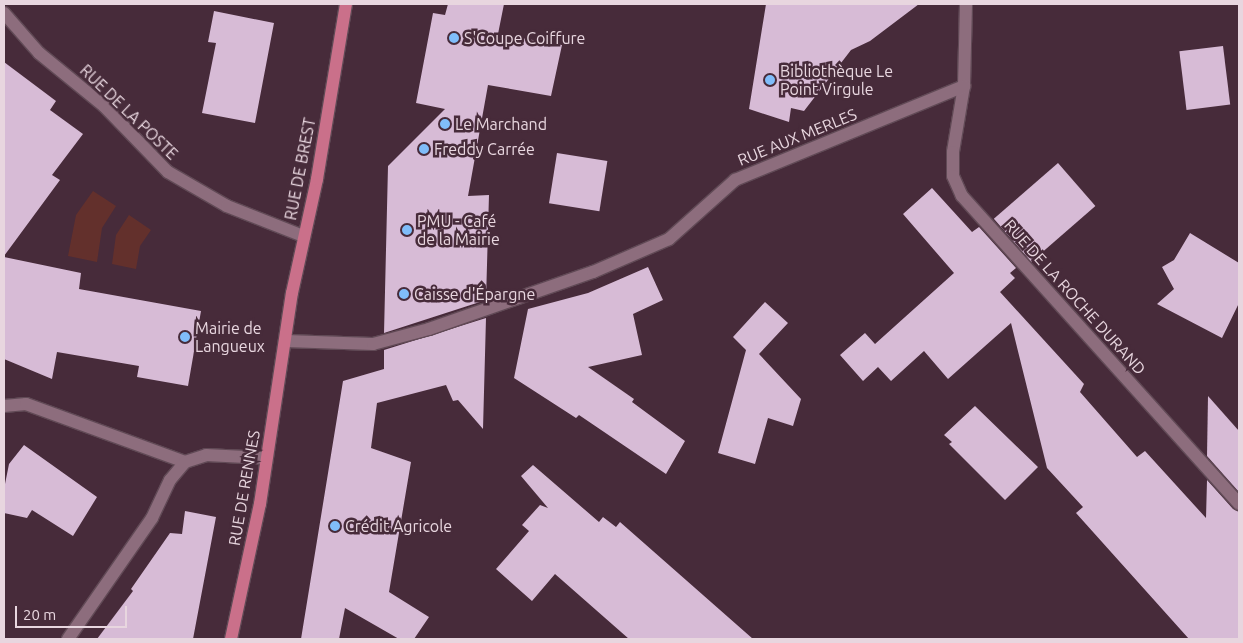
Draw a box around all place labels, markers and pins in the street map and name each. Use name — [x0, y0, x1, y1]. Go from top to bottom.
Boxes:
place label: S'Coupe Coiffure — [464, 28, 585, 48]
marker: S'Coupe Coiffure — [448, 32, 460, 44]
place label: Bibliothèque Le Point Virgule — [780, 61, 893, 99]
marker: Bibliothèque Le Point Virgule — [764, 74, 776, 86]
place label: Le Marchand — [455, 114, 547, 134]
marker: Le Marchand — [439, 118, 451, 130]
place label: Freddy Carrée — [434, 139, 535, 159]
marker: Freddy Carrée — [418, 143, 430, 155]
place label: PMU - Café de la Mairie — [417, 211, 500, 249]
marker: PMU - Café de la Mairie — [401, 224, 413, 236]
place label: Caisse d'Épargne — [414, 284, 535, 304]
marker: Caisse d'Épargne — [398, 288, 410, 300]
place label: Mairie de Langueux — [195, 318, 265, 356]
marker: Mairie de Langueux — [179, 331, 191, 343]
place label: Crédit Agricole — [345, 516, 452, 536]
marker: Crédit Agricole — [329, 520, 341, 532]

